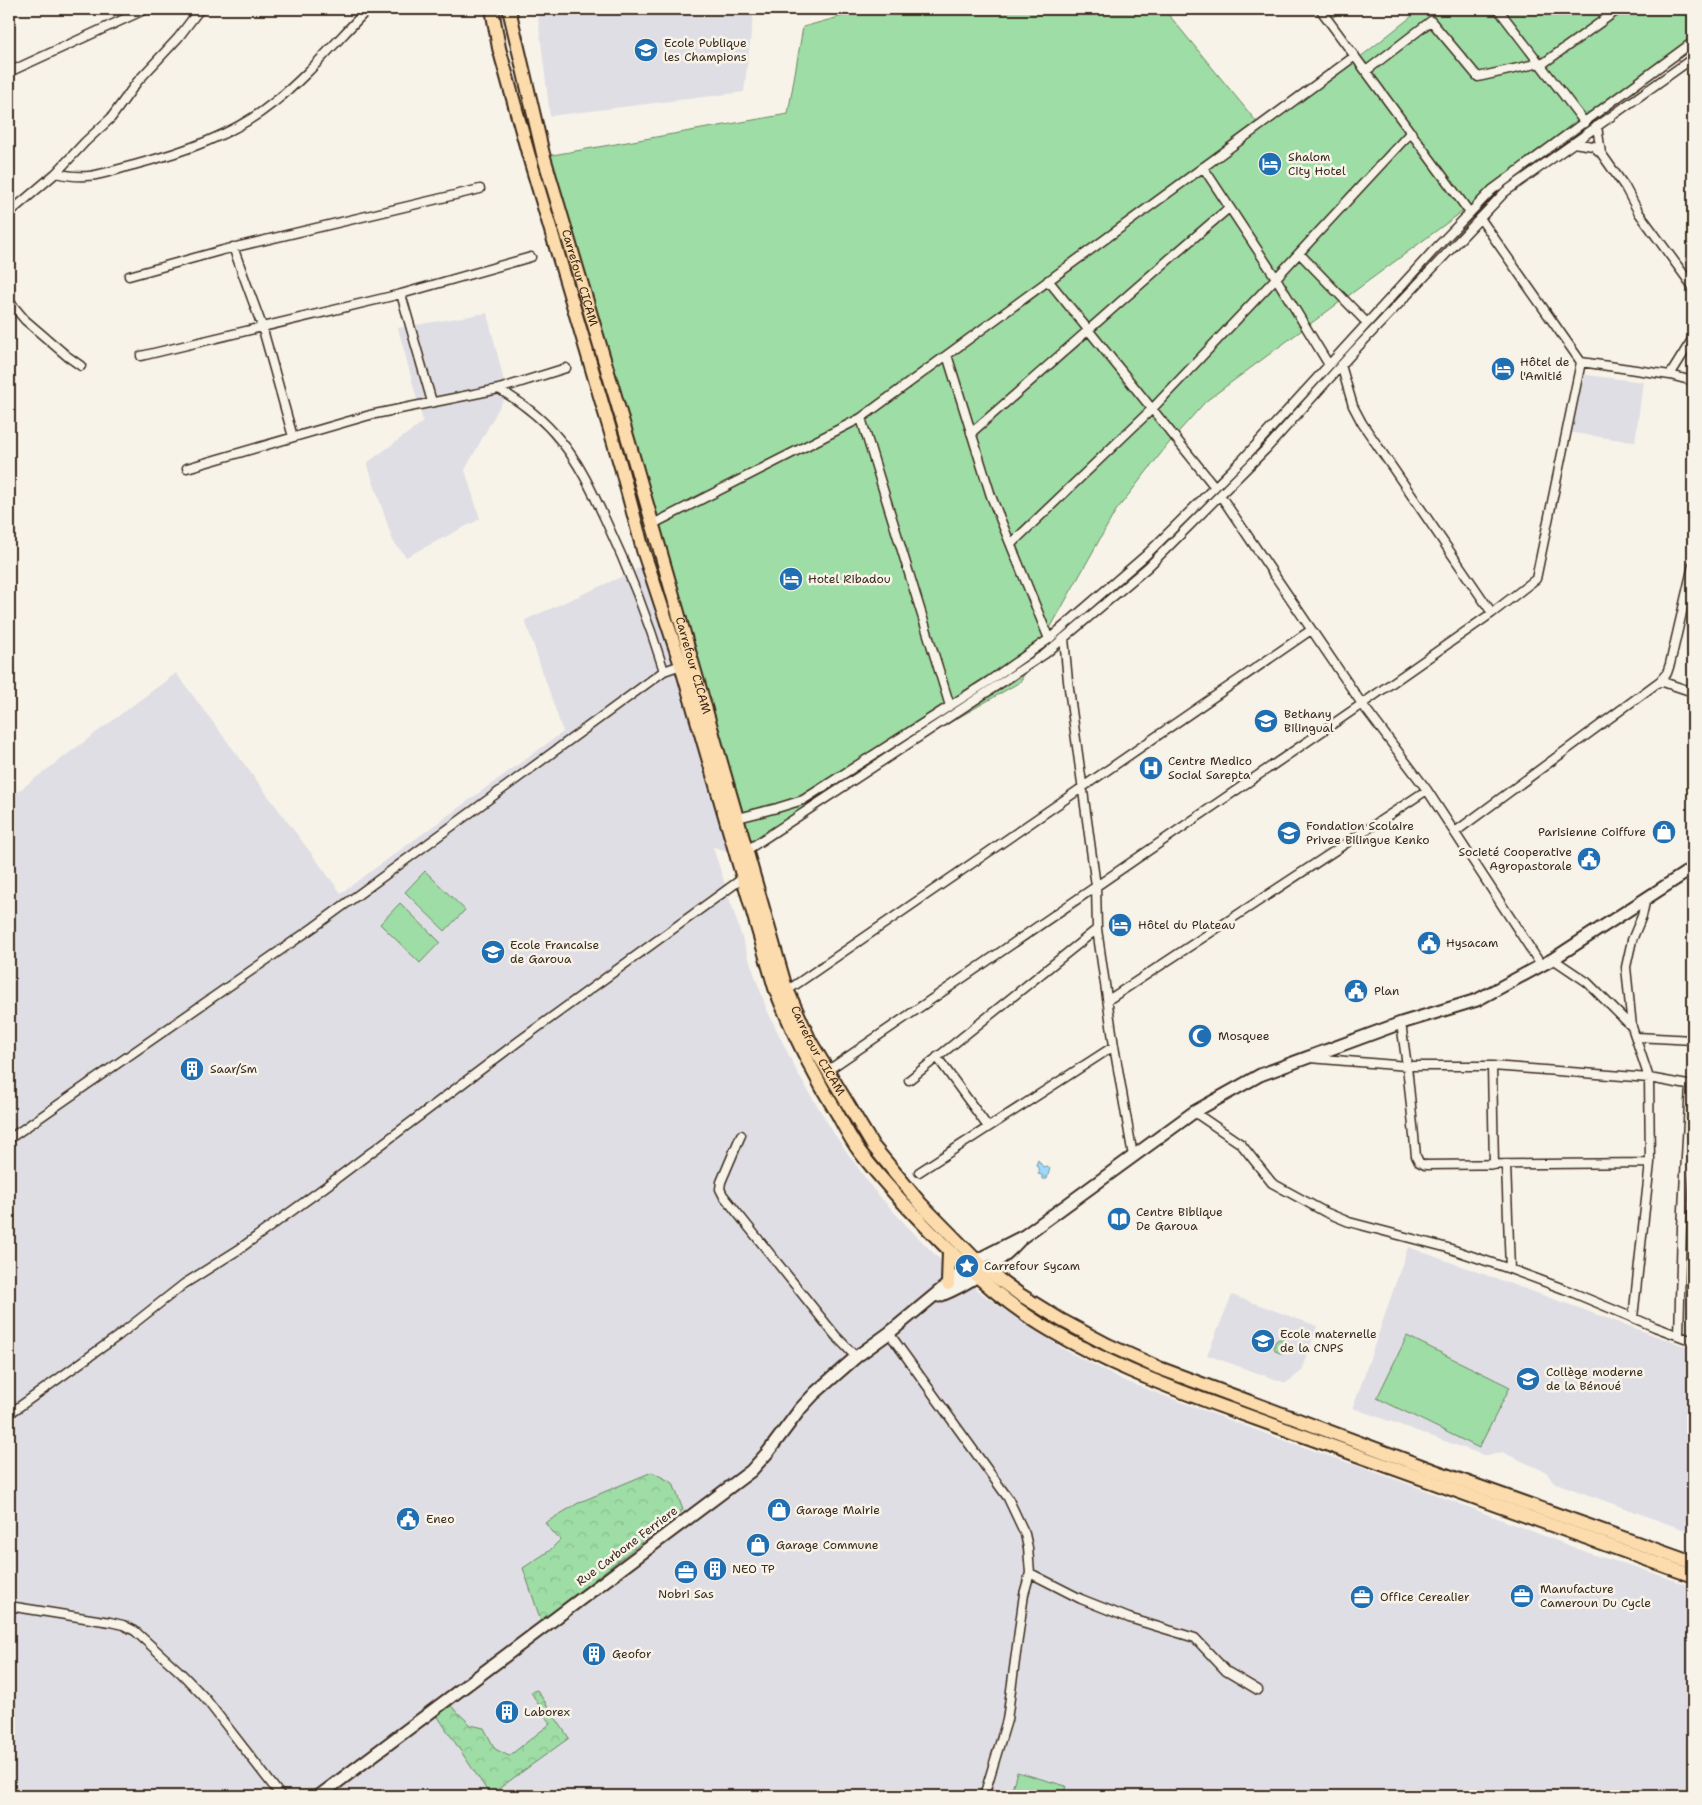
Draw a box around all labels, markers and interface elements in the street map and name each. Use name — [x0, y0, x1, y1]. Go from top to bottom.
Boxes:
place label: Ecole Publique les Champions — [664, 35, 747, 65]
school or university icon: Ecole Publique les Champions — [633, 37, 659, 63]
place label: Shalom City Hotel — [1288, 149, 1346, 179]
hotel icon: Shalom City Hotel — [1257, 151, 1283, 177]
street label: Carrefour CICAM — [558, 227, 602, 329]
place label: Hôtel de l'Amitié — [1520, 354, 1570, 384]
hotel icon: Hôtel de l'Amitié — [1490, 356, 1516, 382]
hotel icon: Hotel Ribadou — [778, 566, 804, 592]
place label: Hotel Ribadou — [808, 571, 891, 587]
street label: Carrefour CICAM — [672, 615, 715, 716]
place label: Bethany Bilingual — [1284, 706, 1334, 736]
school or university icon: Bethany Bilingual — [1253, 708, 1279, 734]
place label: Centre Medico Social Sarepta — [1168, 753, 1252, 783]
hospital icon: Centre Medico Social Sarepta — [1138, 755, 1164, 781]
place label: Fondation Scolaire Privee Bilingue Kenko — [1306, 818, 1429, 848]
shop icon: Parisienne Coiffure — [1651, 819, 1677, 845]
school or university icon: Fondation Scolaire Privee Bilingue Kenko — [1276, 820, 1302, 846]
place label: Parisienne Coiffure — [1538, 824, 1646, 840]
place label: Societé Cooperative Agropastorale — [1458, 844, 1572, 874]
public building icon: Societé Cooperative Agropastorale — [1576, 846, 1602, 872]
hotel icon: Hôtel du Plateau — [1107, 912, 1133, 938]
place label: Hôtel du Plateau — [1138, 917, 1235, 933]
public building icon: Hysacam — [1416, 930, 1442, 956]
place label: Hysacam — [1446, 935, 1498, 951]
place label: Ecole Francaise de Garoua — [510, 937, 600, 967]
school or university icon: Ecole Francaise de Garoua — [480, 939, 506, 965]
public building icon: Plan — [1343, 978, 1369, 1004]
place label: Plan — [1374, 983, 1399, 999]
street label: Carrefour CICAM — [787, 1003, 849, 1099]
mosque icon: Mosquee — [1187, 1023, 1213, 1049]
place label: Mosquee — [1218, 1028, 1270, 1044]
building icon: Saar/Sm — [179, 1056, 205, 1082]
place label: Saar/Sm — [210, 1061, 257, 1077]
place label: Centre Biblique De Garoua — [1136, 1204, 1223, 1234]
library icon: Centre Biblique De Garoua — [1106, 1206, 1132, 1232]
place icon: Carrefour Sycam — [954, 1253, 980, 1279]
place label: Carrefour Sycam — [984, 1258, 1080, 1274]
place label: Ecole maternelle de la CNPS — [1280, 1326, 1377, 1356]
school or university icon: Ecole maternelle de la CNPS — [1250, 1328, 1276, 1354]
place label: Collège moderne de la Bénoué — [1546, 1364, 1643, 1394]
school or university icon: Collège moderne de la Bénoué — [1515, 1366, 1541, 1392]
shop icon: Garage Mairie — [766, 1497, 792, 1523]
place label: Garage Mairie — [796, 1502, 880, 1518]
street label: Rue Carbone Ferriere — [573, 1503, 681, 1589]
public building icon: Eneo — [395, 1506, 421, 1532]
place label: Eneo — [426, 1511, 454, 1527]
shop icon: Garage Commune — [745, 1532, 771, 1558]
place label: Garage Commune — [776, 1537, 879, 1553]
building icon: NEO TP — [702, 1556, 728, 1582]
office icon: Nobri Sas — [673, 1559, 699, 1585]
place label: NEO TP — [732, 1561, 775, 1577]
place label: Manufacture Cameroun Du Cycle — [1540, 1581, 1651, 1611]
office icon: Manufacture Cameroun Du Cycle — [1509, 1583, 1535, 1609]
office icon: Office Cerealier — [1349, 1584, 1375, 1610]
place label: Nobri Sas — [658, 1586, 714, 1602]
place label: Office Cerealier — [1380, 1589, 1470, 1605]
building icon: Geofor — [581, 1641, 607, 1667]
place label: Geofor — [612, 1646, 652, 1662]
building icon: Laborex — [494, 1699, 520, 1725]
place label: Laborex — [524, 1704, 570, 1720]

